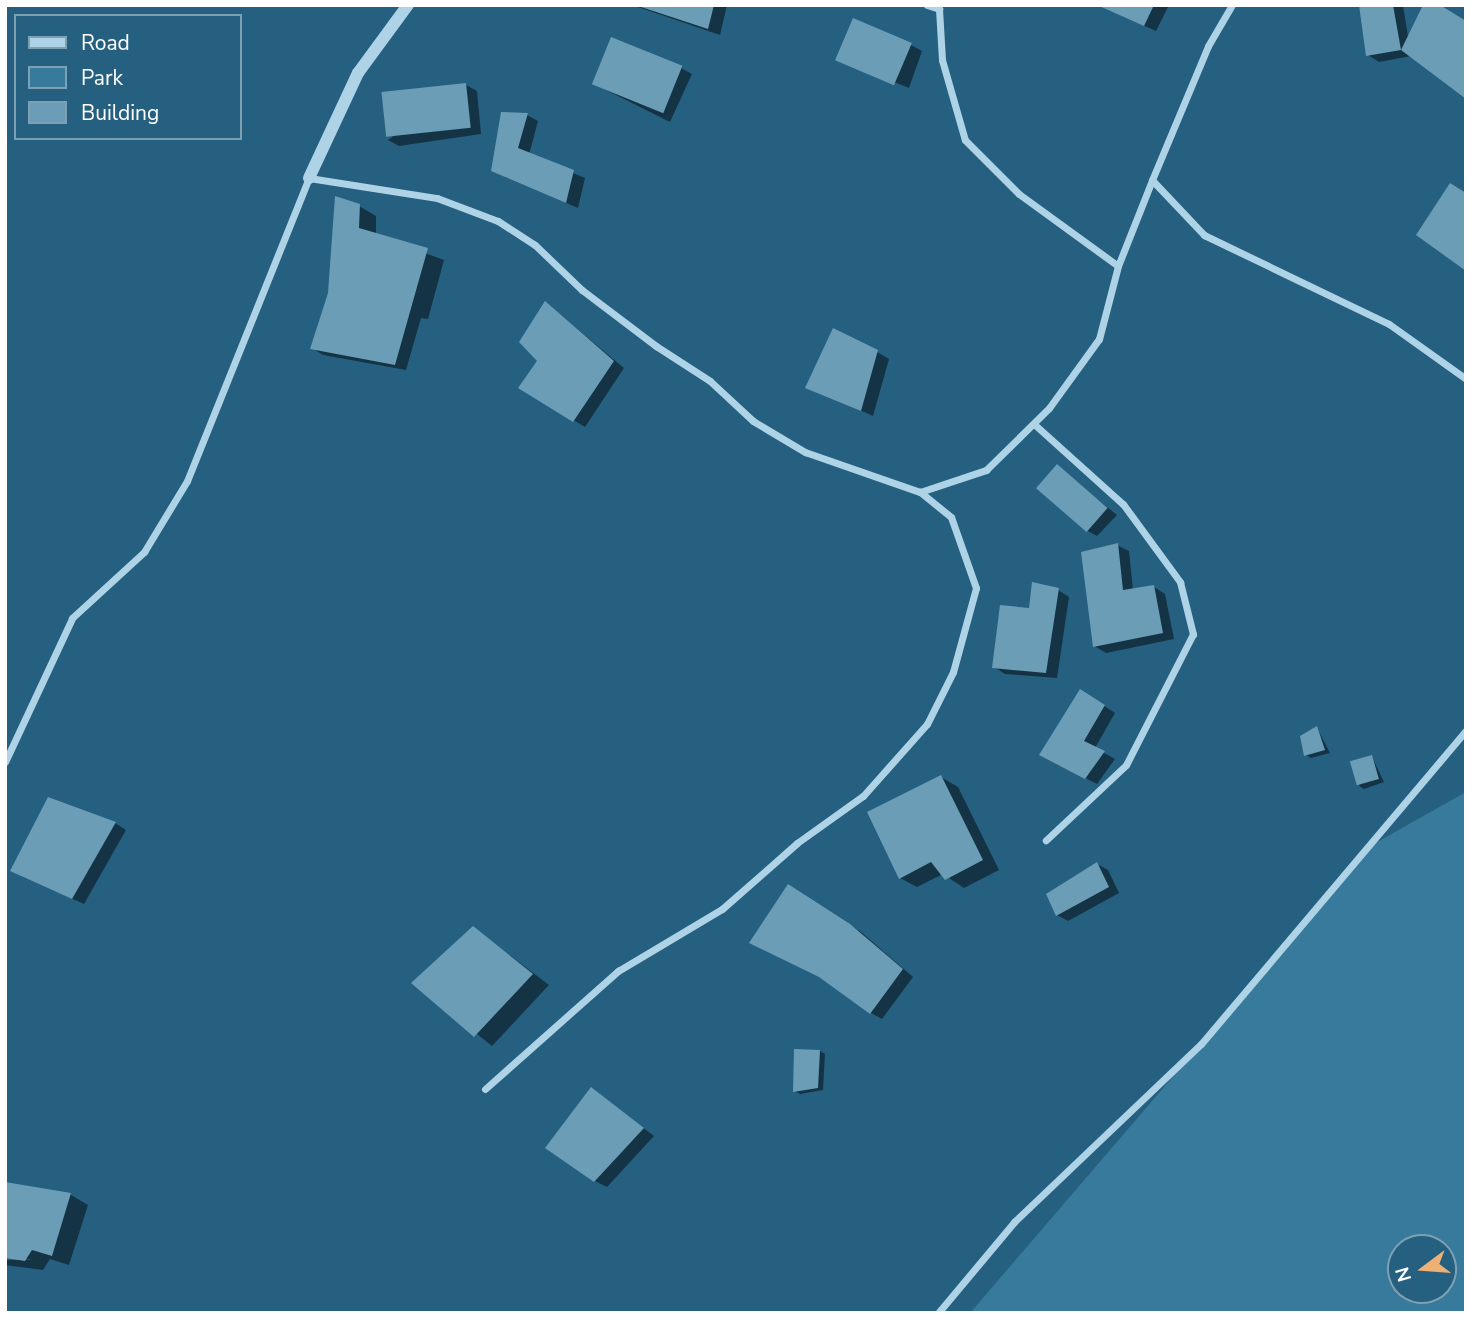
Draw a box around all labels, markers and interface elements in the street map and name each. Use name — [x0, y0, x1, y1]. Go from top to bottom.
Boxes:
legend — [14, 14, 242, 140]
text: Road — [81, 29, 130, 57]
text: Park — [81, 64, 123, 92]
text: Building — [81, 99, 159, 127]
north arrow — [1387, 1234, 1457, 1304]
text: N — [1389, 1264, 1418, 1285]

